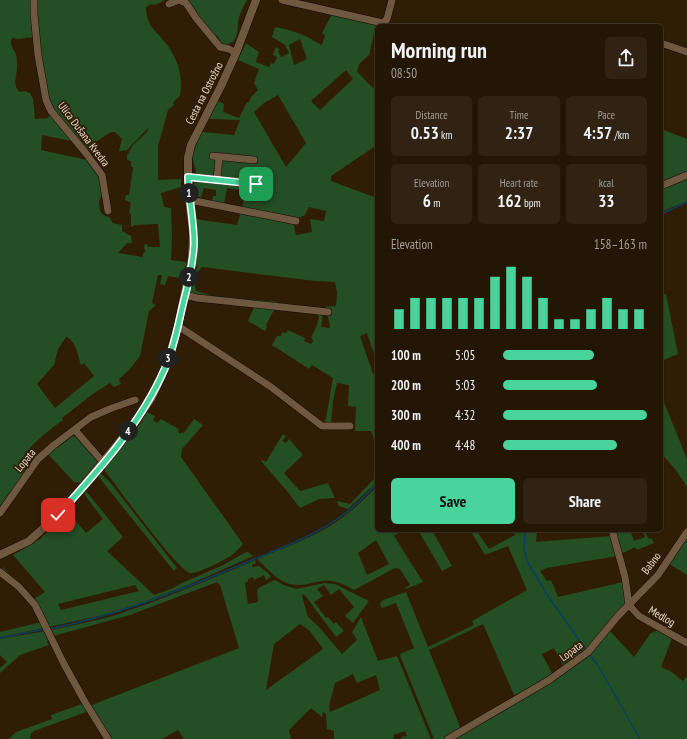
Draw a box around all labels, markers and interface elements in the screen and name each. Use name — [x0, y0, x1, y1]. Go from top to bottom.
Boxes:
text: Morning run — [391, 36, 487, 64]
button: share — [605, 37, 647, 79]
street label: Cesta na Ostrožno — [182, 59, 226, 127]
text: 08:50 — [391, 65, 417, 82]
street label: Ulica Dušana Kvedra — [55, 99, 113, 169]
text: Distance — [415, 108, 448, 122]
text: Time — [509, 108, 529, 122]
text: Pace — [598, 108, 615, 122]
text: 0.53 — [411, 122, 439, 144]
text: 2:37 — [505, 122, 533, 144]
text: 4:57 — [583, 122, 612, 144]
text: km — [439, 128, 453, 142]
text: /km — [612, 128, 629, 142]
pin — [239, 167, 273, 201]
icon: arrive — [245, 173, 267, 195]
text: Elevation — [414, 176, 449, 190]
text: Heart rate — [500, 176, 538, 190]
text: kcal — [599, 176, 614, 190]
pin: 1 — [179, 183, 199, 203]
text: 1 — [186, 186, 192, 200]
text: 6 — [423, 190, 431, 212]
text: 162 — [497, 190, 522, 212]
text: 33 — [598, 190, 614, 212]
text: m — [431, 196, 440, 210]
text: bpm — [522, 196, 541, 210]
text: Elevation — [391, 236, 433, 253]
text: 158–163 m — [594, 236, 647, 253]
pin: 2 — [179, 267, 199, 287]
text: 2 — [186, 270, 192, 284]
text: 100 m — [391, 347, 421, 364]
text: 5:05 — [455, 347, 475, 364]
pin: 3 — [158, 348, 178, 368]
text: 3 — [165, 351, 171, 365]
text: 200 m — [391, 377, 421, 394]
text: 5:03 — [455, 377, 475, 394]
text: 300 m — [391, 407, 421, 424]
text: 4:32 — [455, 407, 475, 424]
pin: 4 — [118, 421, 138, 441]
text: 4 — [125, 424, 131, 438]
text: 400 m — [391, 437, 421, 454]
text: 4:48 — [455, 437, 475, 454]
street label: Lopata — [12, 446, 38, 474]
button: Save — [391, 478, 515, 524]
button: Share — [523, 478, 647, 524]
pin — [41, 498, 75, 532]
icon: check — [47, 504, 69, 526]
street label: Babno — [638, 549, 664, 577]
street label: Medlog — [646, 603, 678, 629]
street label: Lopata — [557, 638, 585, 664]

